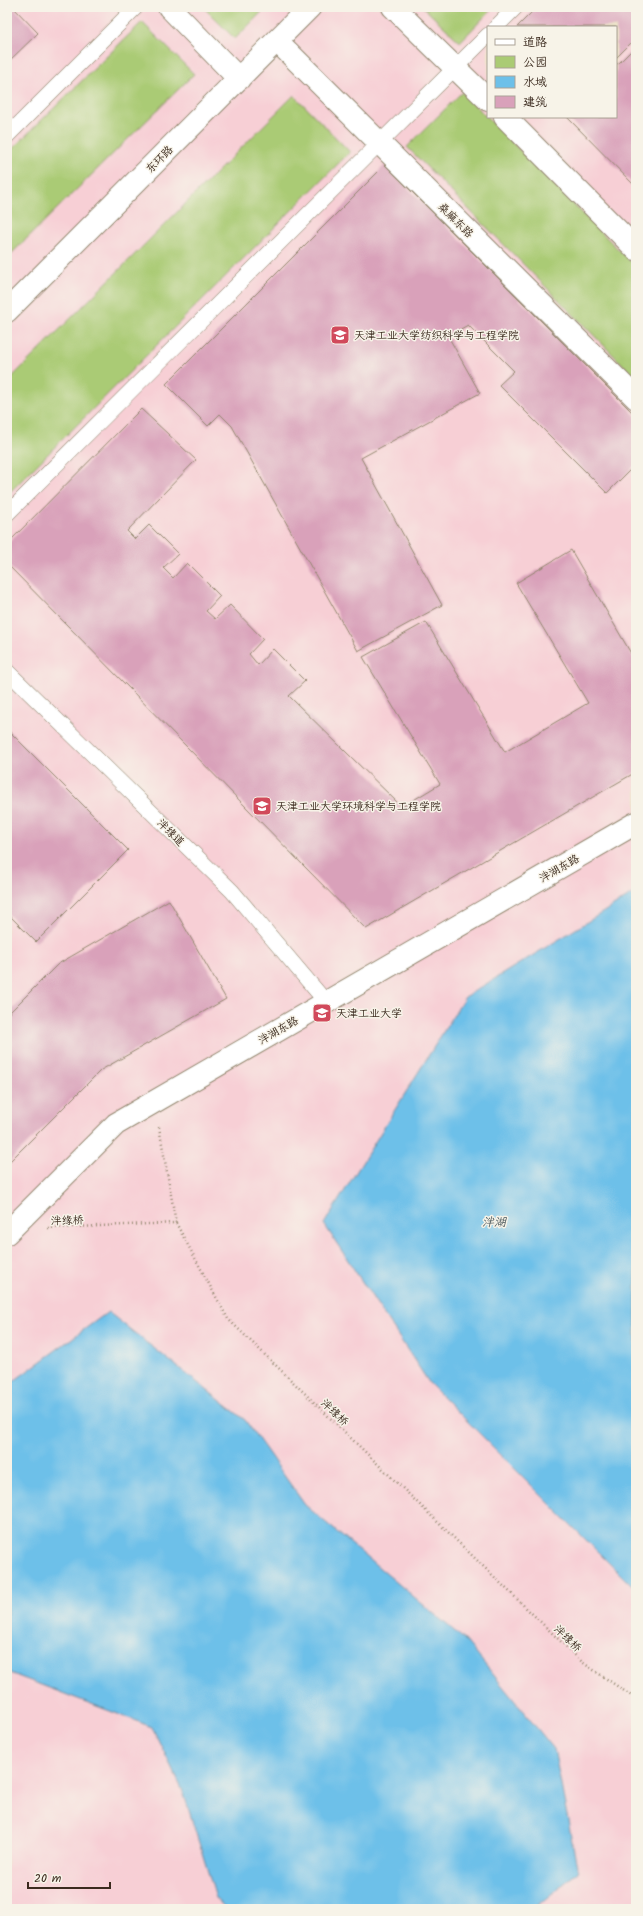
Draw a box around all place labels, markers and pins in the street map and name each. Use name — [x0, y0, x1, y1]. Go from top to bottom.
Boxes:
school or university icon: 天津工业大学纺织科学与工程学院 — [329, 324, 351, 346]
place label: 天津工业大学纺织科学与工程学院 — [354, 327, 519, 345]
school or university icon: 天津工业大学环境科学与工程学院 — [251, 795, 273, 817]
place label: 天津工业大学环境科学与工程学院 — [276, 798, 441, 816]
school or university icon: 天津工业大学 — [311, 1002, 333, 1024]
place label: 天津工业大学 — [336, 1005, 402, 1023]

